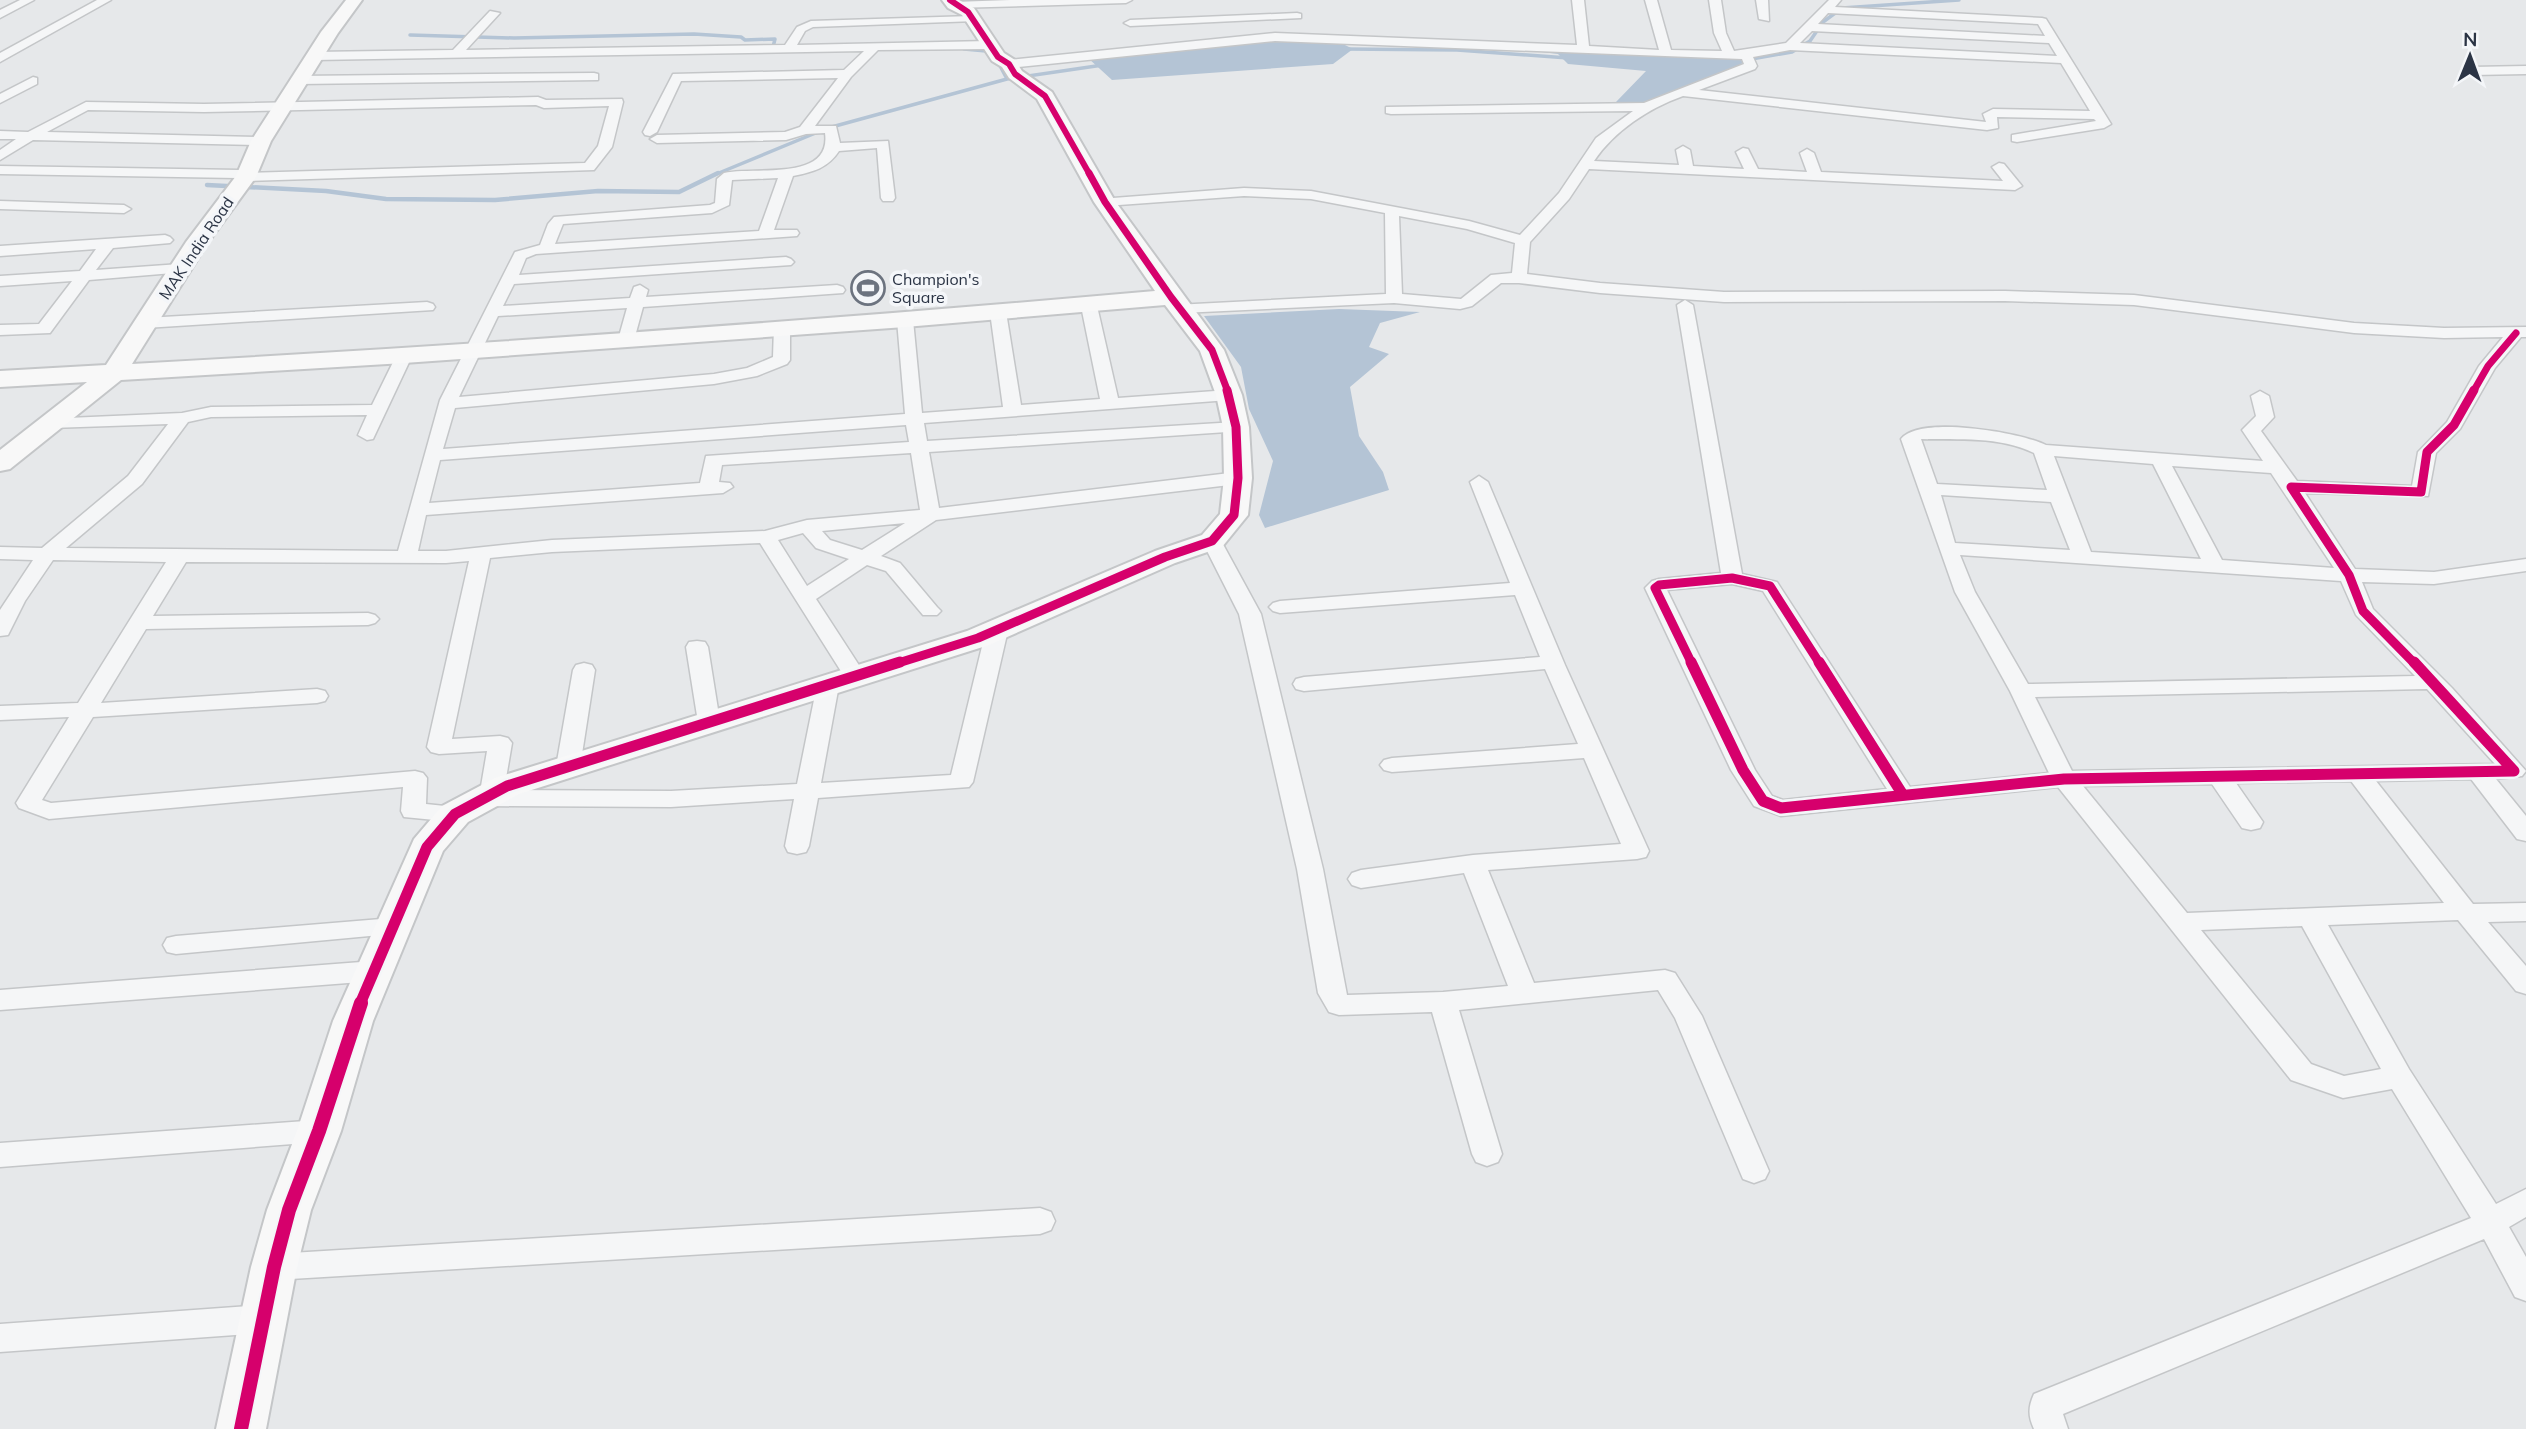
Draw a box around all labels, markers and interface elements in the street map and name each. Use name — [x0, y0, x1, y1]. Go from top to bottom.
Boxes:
north arrow — [2435, 21, 2505, 91]
text: N — [2463, 27, 2478, 51]
street label: MAK India Road — [154, 193, 238, 303]
sports icon: Champion's Square — [849, 269, 887, 307]
place label: Champion's Square — [892, 269, 979, 307]

